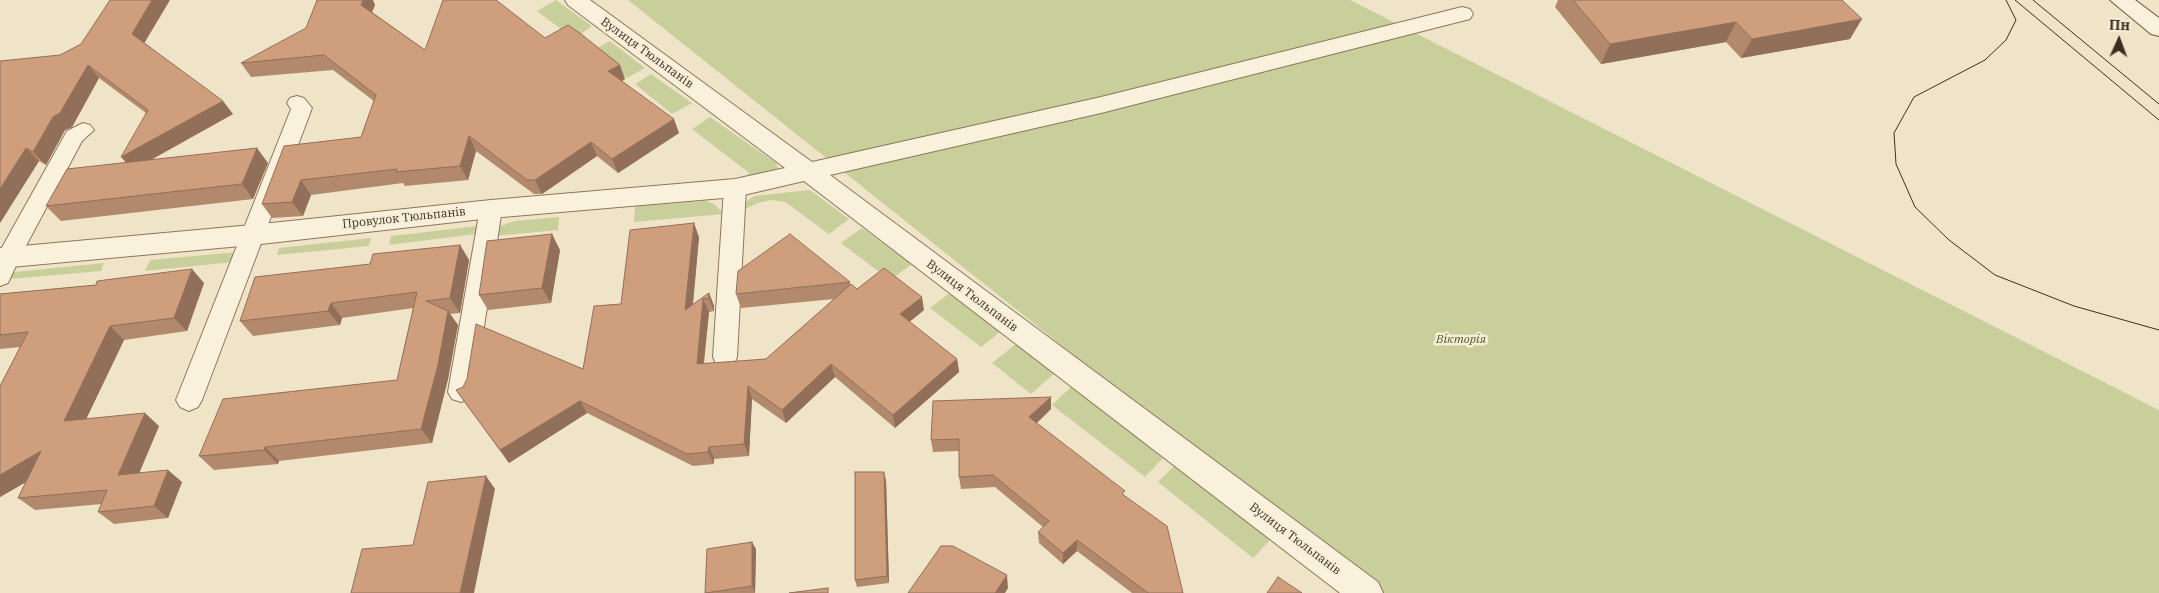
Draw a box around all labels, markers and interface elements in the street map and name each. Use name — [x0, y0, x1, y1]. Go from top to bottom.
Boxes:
street label: Вулиця Тюльпанів — [598, 15, 696, 91]
north arrow — [2094, 15, 2144, 65]
text: Пн — [2109, 16, 2130, 34]
street label: Провулок Тюльпанів — [342, 204, 466, 232]
street label: Вулиця Тюльпанів — [923, 257, 1021, 335]
park label: Вікторія — [1436, 333, 1486, 347]
street label: Вулиця Тюльпанів — [1246, 500, 1344, 578]

